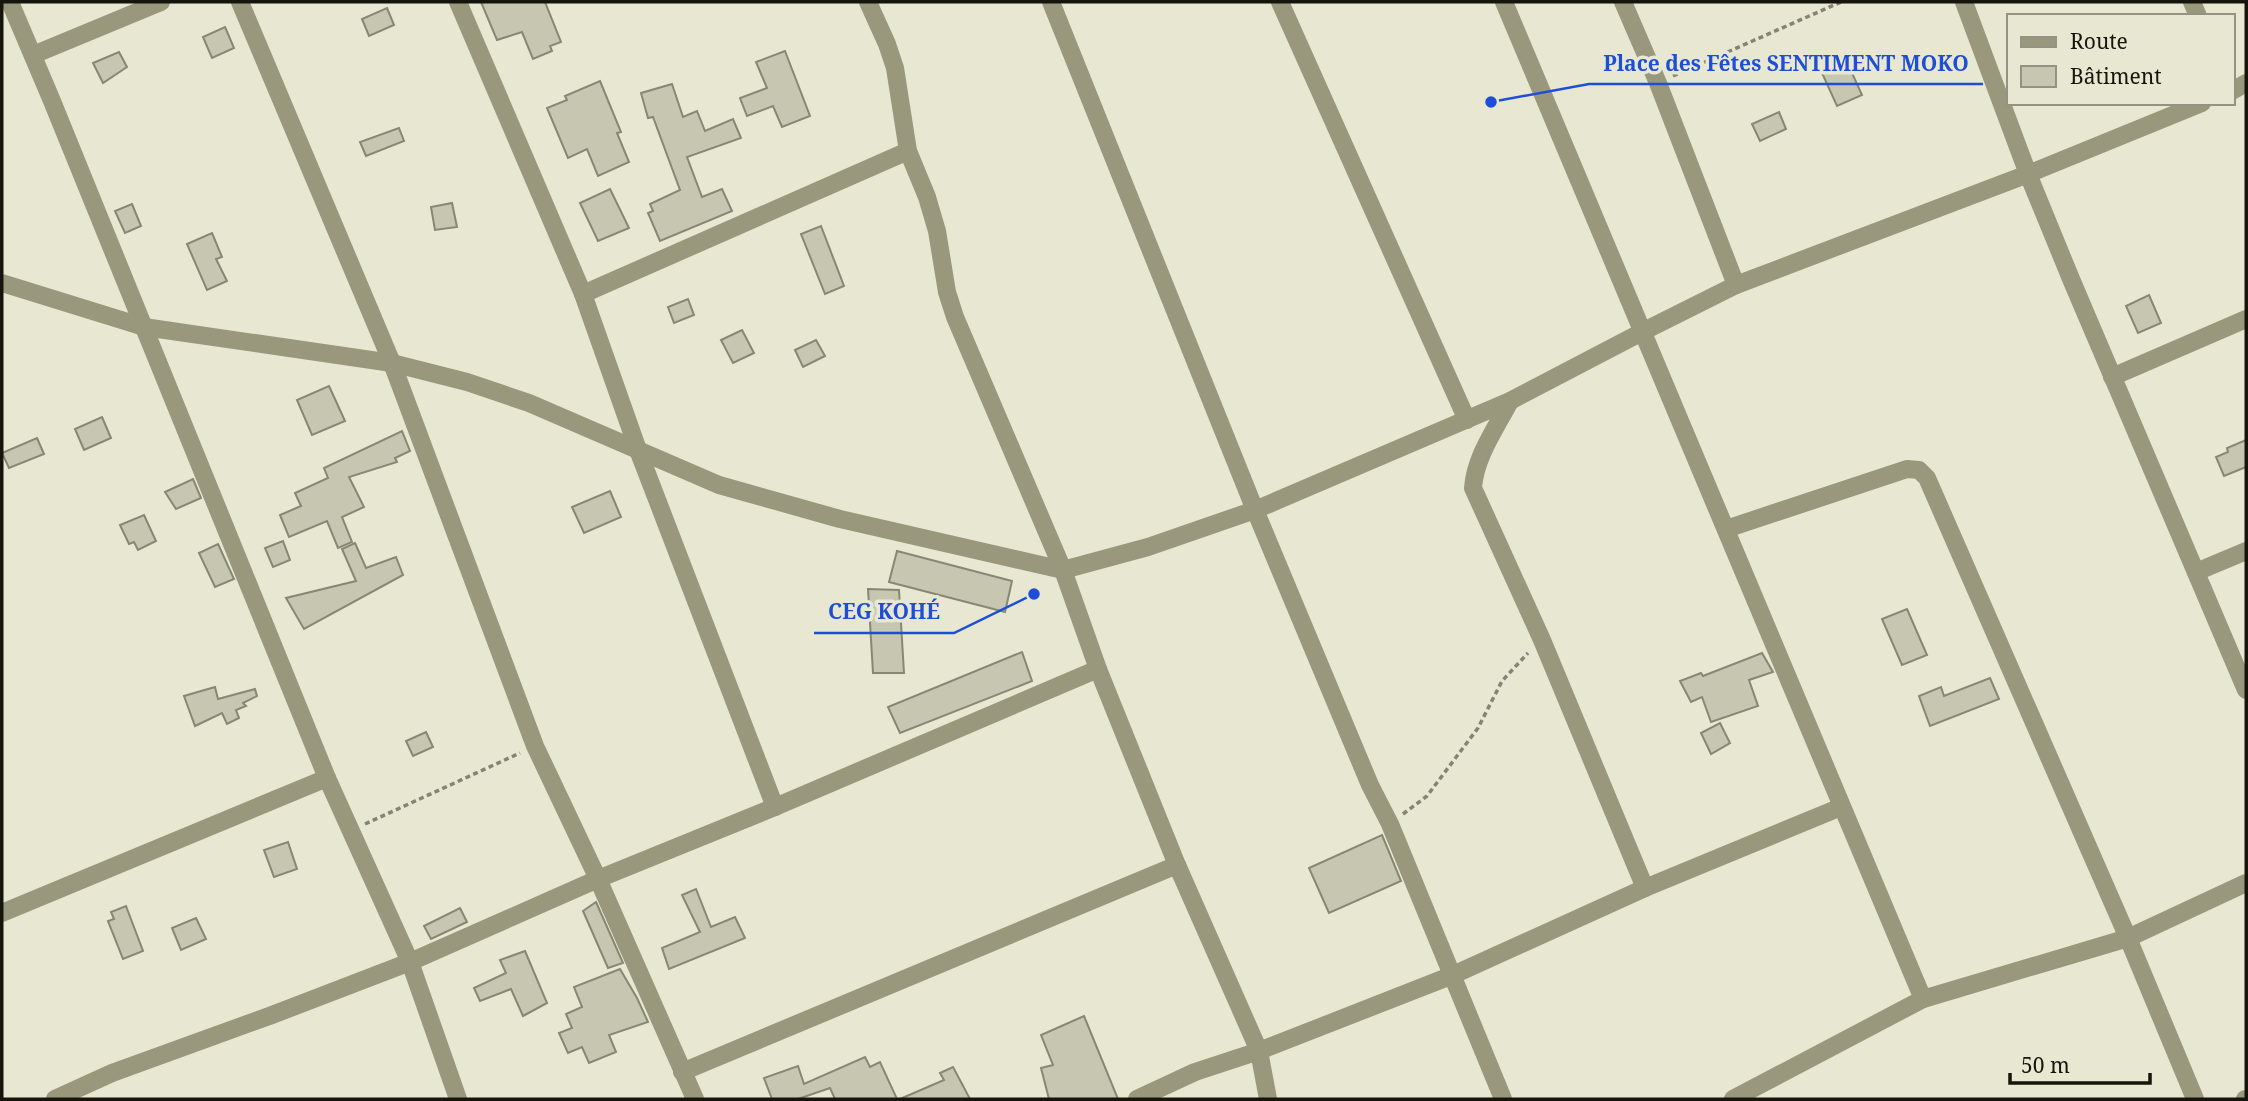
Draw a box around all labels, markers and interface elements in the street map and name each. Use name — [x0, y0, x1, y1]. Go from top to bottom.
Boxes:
legend — [2007, 14, 2234, 105]
text: Route — [2070, 27, 2128, 55]
callout: Place des Fêtes SENTIMENT MOKO — [1589, 42, 1983, 84]
text: Place des Fêtes SENTIMENT MOKO — [1603, 49, 1969, 77]
text: Bâtiment — [2070, 62, 2162, 90]
callout: CEG KOHÉ — [814, 591, 954, 633]
text: CEG KOHÉ — [828, 597, 940, 625]
scale bar — [2010, 1042, 2150, 1086]
text: 50 m — [2021, 1051, 2070, 1079]

